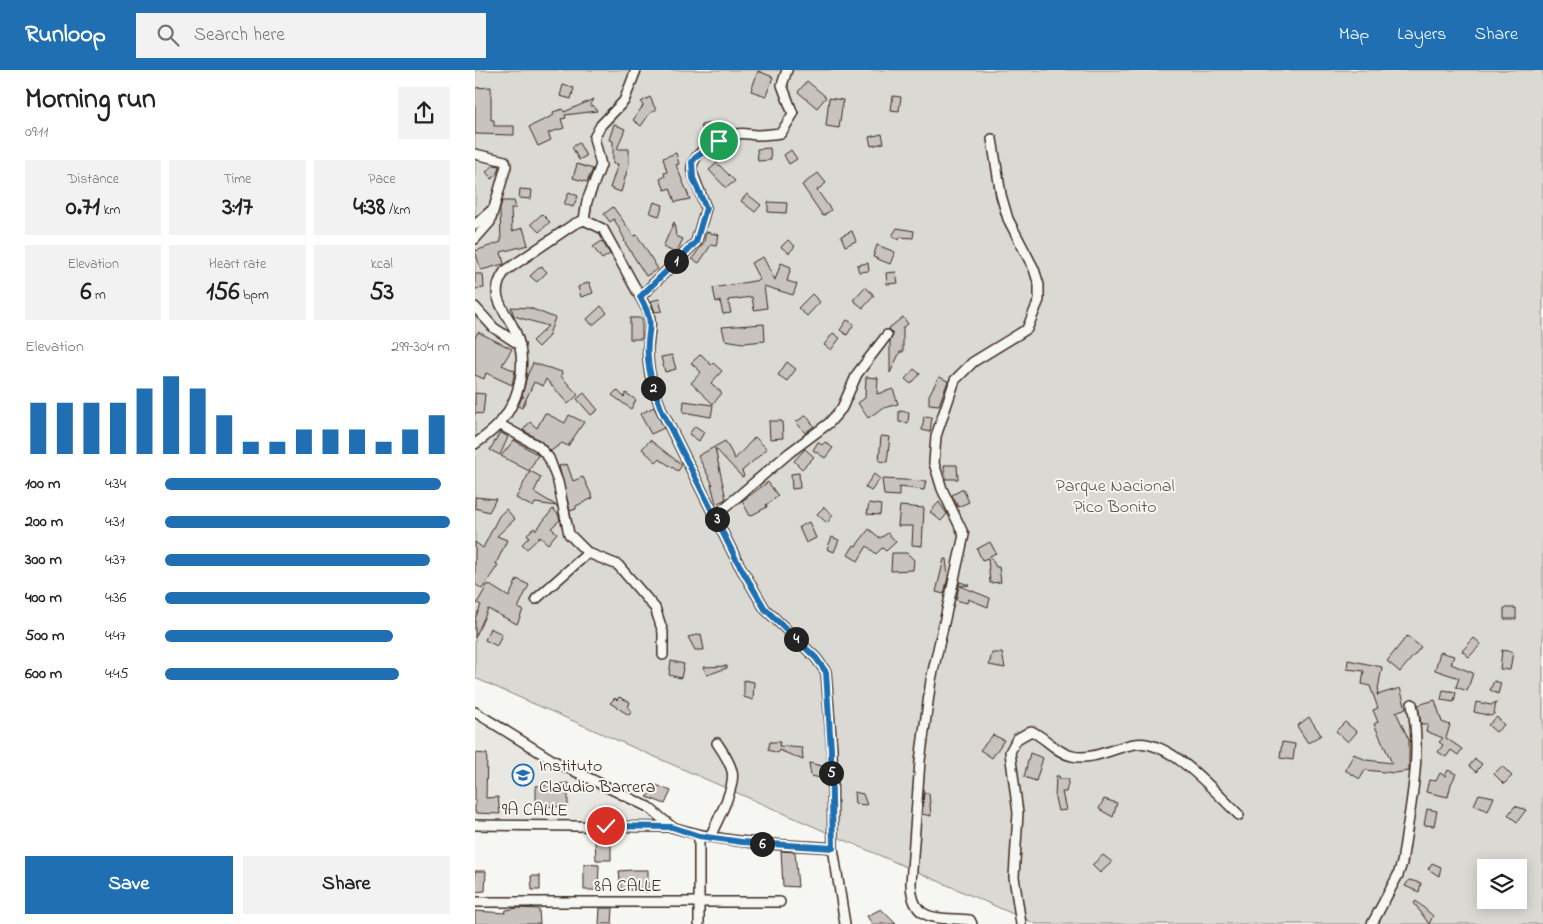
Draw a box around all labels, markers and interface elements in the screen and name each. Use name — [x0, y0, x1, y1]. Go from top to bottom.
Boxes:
search box — [136, 13, 486, 58]
text: Runloop — [25, 18, 106, 53]
icon: search — [154, 21, 182, 49]
text: Search here — [194, 22, 285, 49]
text: Map — [1339, 22, 1369, 48]
text: Layers — [1397, 22, 1447, 48]
text: Share — [1475, 22, 1518, 48]
text: Morning run — [25, 80, 156, 121]
button: share — [398, 87, 450, 139]
text: 09:11 — [25, 120, 48, 144]
pin — [698, 120, 740, 162]
icon: arrive — [705, 127, 733, 155]
text: Distance — [67, 169, 119, 190]
text: Time — [224, 169, 251, 190]
text: Pace — [368, 169, 395, 190]
text: 0.71 — [66, 190, 100, 226]
text: 3:17 — [222, 190, 253, 226]
text: 4:38 — [353, 190, 385, 226]
text: km — [100, 200, 120, 221]
text: /km — [385, 200, 410, 221]
pin: 1 — [663, 248, 689, 274]
text: 1 — [674, 251, 679, 272]
text: Elevation — [67, 254, 119, 275]
text: Heart rate — [209, 254, 266, 275]
text: kcal — [371, 254, 393, 275]
text: 6 — [80, 275, 91, 311]
text: 156 — [206, 275, 239, 311]
text: 53 — [370, 275, 394, 311]
text: m — [91, 285, 106, 306]
text: bpm — [239, 285, 269, 306]
text: Elevation — [25, 335, 84, 359]
text: 299–304 m — [391, 335, 450, 359]
pin: 2 — [641, 376, 665, 400]
text: 2 — [650, 378, 657, 399]
text: 100 m — [25, 472, 60, 496]
text: 4:34 — [105, 472, 126, 496]
park label: Parque Nacional Pico Bonito — [1055, 474, 1175, 521]
pin: 3 — [705, 506, 729, 532]
text: 3 — [715, 509, 720, 530]
text: 200 m — [25, 510, 63, 534]
text: 4:31 — [105, 510, 125, 534]
text: 300 m — [25, 548, 62, 572]
text: 4:37 — [105, 548, 126, 572]
text: 400 m — [25, 586, 62, 610]
text: 4:36 — [105, 586, 127, 610]
text: 500 m — [25, 624, 64, 648]
text: 4:47 — [105, 624, 126, 648]
pin: 4 — [783, 626, 809, 652]
text: 4 — [794, 629, 799, 650]
text: 600 m — [25, 662, 62, 686]
text: 4:45 — [105, 662, 129, 686]
place label: Instituto Claudio Barrera — [539, 754, 655, 801]
pin: 5 — [819, 760, 843, 786]
school or university icon: Instituto Claudio Barrera — [511, 763, 535, 787]
text: 5 — [827, 763, 836, 784]
street label: 9A CALLE — [502, 797, 568, 825]
pin — [585, 805, 627, 847]
icon: check — [592, 812, 620, 840]
pin: 6 — [749, 832, 775, 856]
text: 6 — [759, 834, 766, 855]
button: Save — [25, 856, 233, 914]
button: Share — [243, 856, 450, 914]
map controls — [1477, 859, 1527, 909]
button: layers — [1477, 859, 1527, 909]
street label: 8A CALLE — [594, 874, 662, 900]

